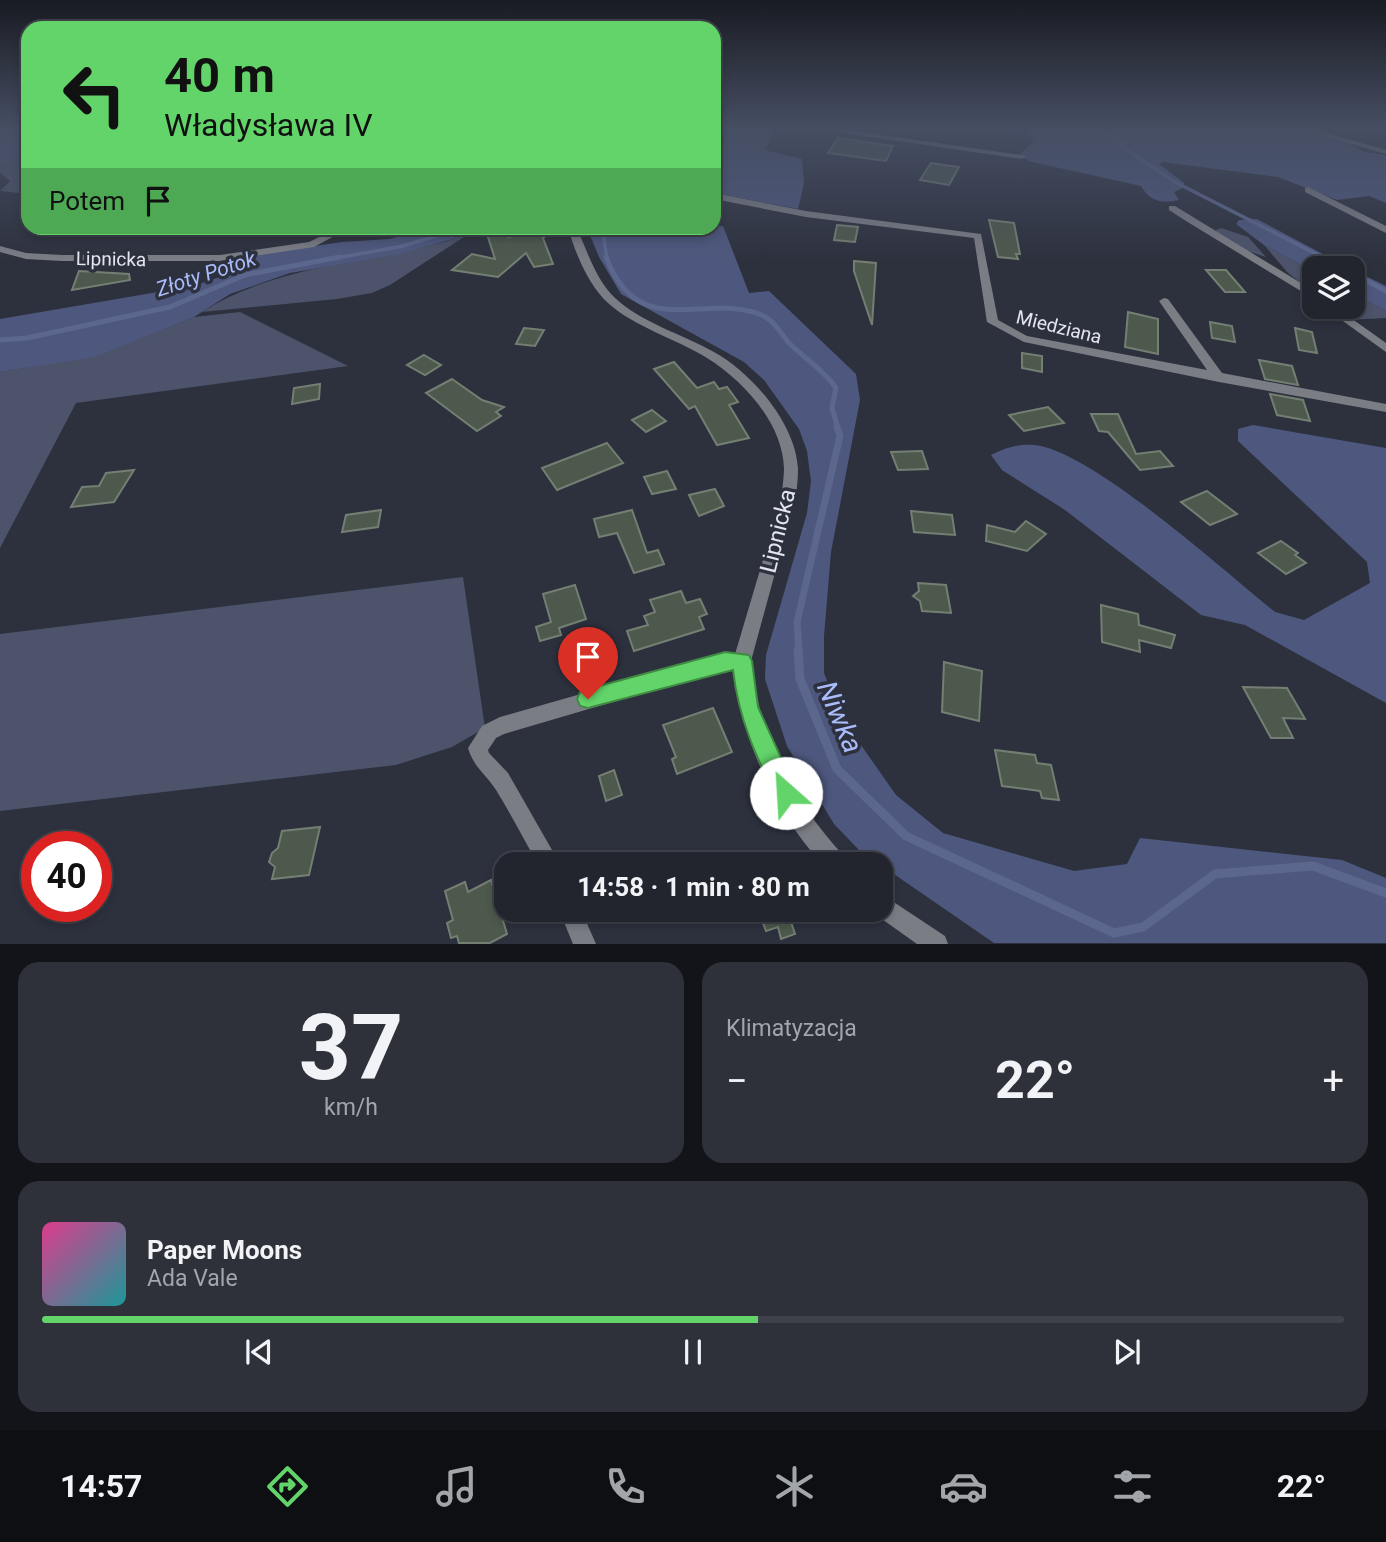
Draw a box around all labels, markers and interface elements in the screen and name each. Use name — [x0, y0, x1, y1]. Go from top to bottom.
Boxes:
text: 40 m — [164, 47, 275, 104]
icon: left — [49, 49, 140, 140]
text: Władysława IV — [164, 106, 373, 144]
icon: arrive — [139, 182, 177, 220]
text: Potem — [49, 186, 125, 216]
water label: Złoty Potok — [152, 246, 260, 302]
street label: Lipnicka — [76, 247, 146, 271]
map controls — [1302, 256, 1365, 319]
button: layers — [1302, 256, 1365, 319]
street label: Miedziana — [1014, 305, 1104, 349]
street label: Lipnicka — [755, 486, 801, 576]
pin — [558, 627, 618, 699]
icon: arrive — [569, 638, 607, 676]
water label: Niwka — [810, 676, 870, 758]
position arrow — [749, 756, 823, 830]
speed limit sign: 40 — [21, 831, 112, 922]
text: 14:58 · 1 min · 80 m — [577, 872, 810, 902]
text: 37 — [299, 995, 403, 1101]
text: Klimatyzacja — [726, 1015, 857, 1042]
text: 22° — [995, 1050, 1075, 1111]
text: − — [726, 1059, 748, 1103]
text: + — [1322, 1059, 1344, 1103]
text: km/h — [324, 1094, 378, 1121]
text: Paper Moons — [147, 1235, 302, 1265]
text: Ada Vale — [147, 1265, 238, 1292]
icon: previous — [240, 1333, 278, 1371]
icon: pause — [674, 1333, 712, 1371]
icon: next — [1108, 1333, 1146, 1371]
icon: directions — [263, 1462, 312, 1511]
icon: music — [432, 1462, 481, 1511]
icon: phone — [601, 1462, 650, 1511]
icon: climate — [770, 1462, 819, 1511]
icon: car — [939, 1462, 988, 1511]
icon: filters — [1108, 1462, 1157, 1511]
text: 14:57 — [60, 1467, 142, 1505]
text: 22° — [1277, 1467, 1326, 1505]

